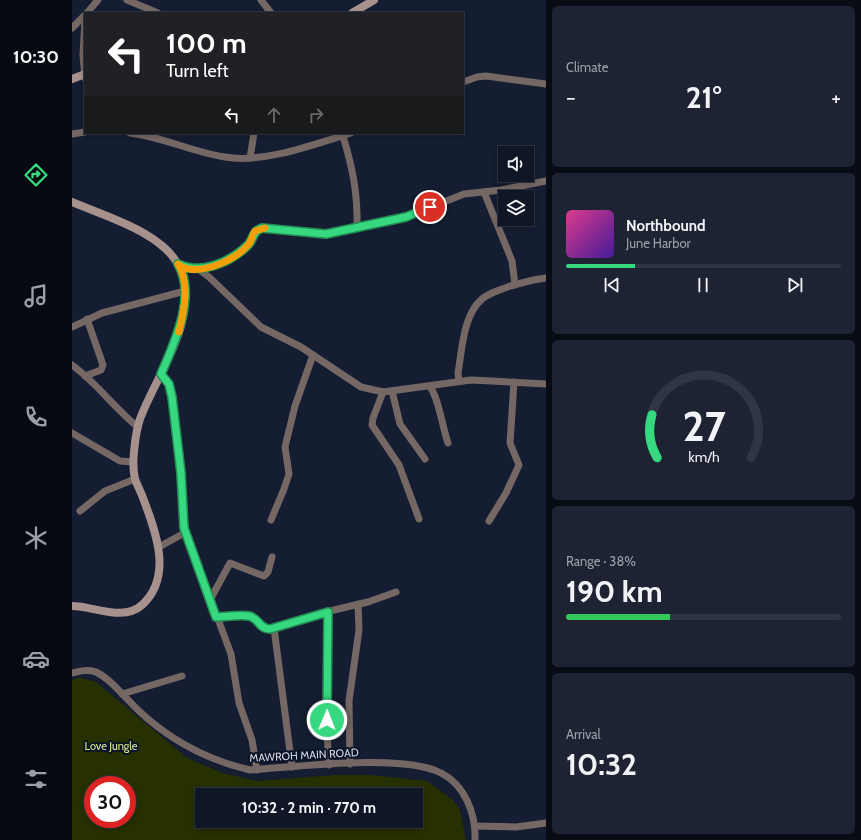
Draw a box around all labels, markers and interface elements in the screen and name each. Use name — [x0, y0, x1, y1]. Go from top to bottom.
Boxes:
text: 100 m — [166, 26, 247, 60]
icon: left — [100, 28, 152, 80]
text: 10:30 — [13, 46, 59, 68]
text: Climate — [566, 59, 608, 75]
text: Turn left — [166, 60, 229, 82]
text: 21° — [686, 79, 721, 116]
text: − — [566, 84, 576, 111]
text: + — [831, 84, 841, 111]
icon: left — [221, 104, 243, 126]
icon: ahead — [263, 104, 285, 126]
icon: right — [305, 104, 327, 126]
map controls — [498, 146, 534, 226]
button: sound — [498, 146, 534, 182]
icon: directions — [22, 161, 50, 189]
pin — [413, 190, 447, 224]
button: layers — [498, 190, 534, 226]
icon: arrive — [419, 196, 441, 218]
text: Northbound — [626, 217, 706, 235]
text: June Harbor — [626, 235, 691, 251]
icon: previous — [601, 274, 623, 296]
icon: pause — [692, 274, 714, 296]
icon: next — [784, 274, 806, 296]
icon: music — [22, 282, 50, 310]
text: 27 — [682, 401, 725, 451]
icon: phone — [22, 403, 50, 431]
text: km/h — [688, 448, 719, 466]
icon: climate — [22, 524, 50, 552]
text: Range · 38% — [566, 553, 636, 569]
text: 190 km — [566, 573, 662, 610]
icon: car — [22, 645, 50, 673]
position arrow — [306, 699, 348, 741]
text: Arrival — [566, 726, 601, 742]
park label: Love Jungle — [84, 739, 138, 753]
street label: MAWROH MAIN ROAD — [249, 745, 359, 765]
text: 10:32 — [566, 746, 637, 783]
icon: filters — [22, 765, 50, 793]
speed limit sign: 30 — [84, 776, 136, 828]
text: 10:32 · 2 min · 770 m — [242, 799, 376, 817]

